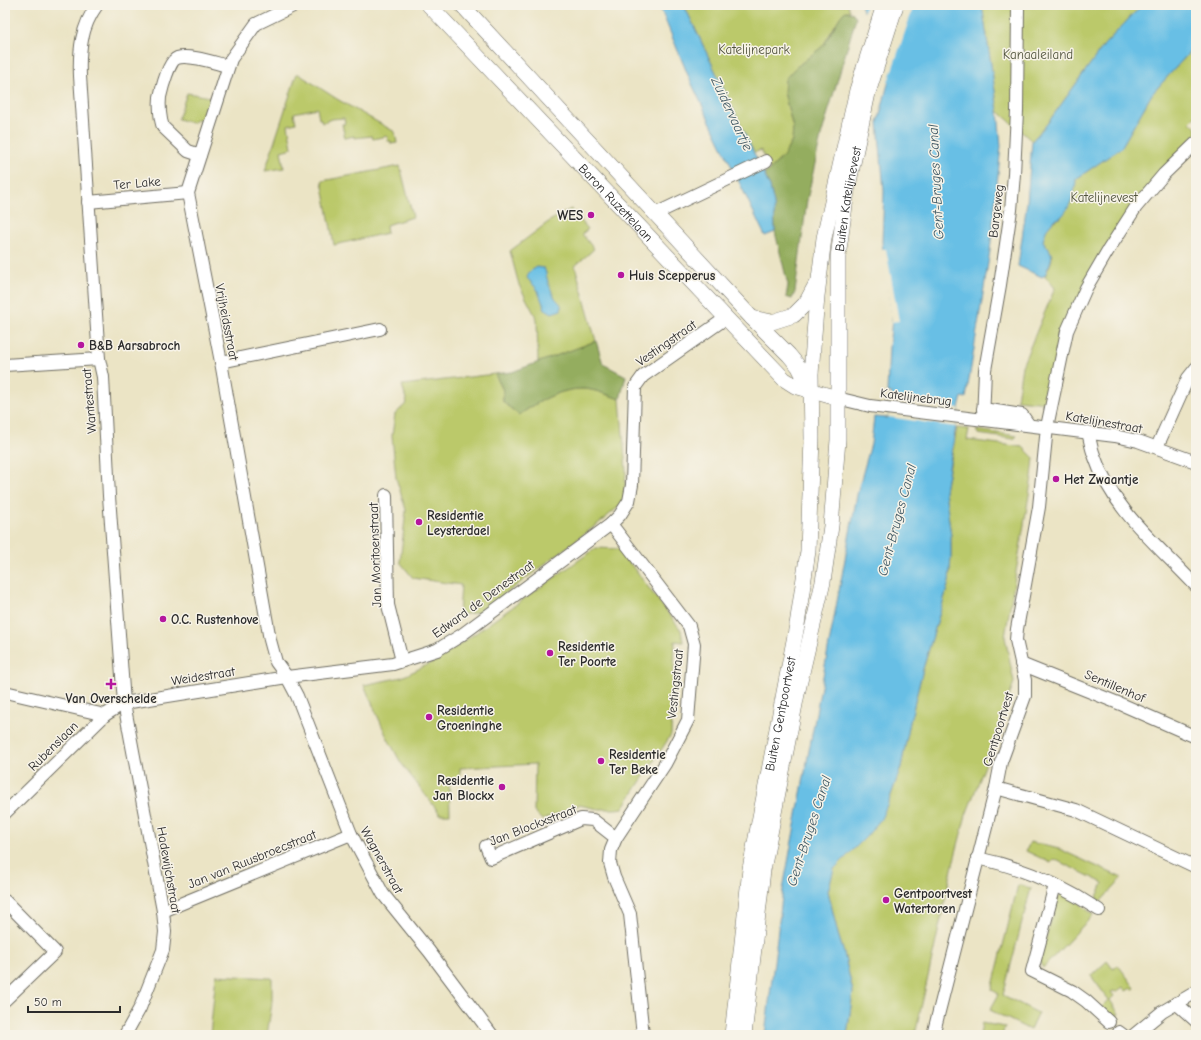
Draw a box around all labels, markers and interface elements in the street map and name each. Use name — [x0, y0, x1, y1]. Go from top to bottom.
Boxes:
park label: Katelijnepark — [718, 42, 790, 57]
park label: Kanaaleiland — [1003, 47, 1073, 62]
water label: Zuidervaartje — [707, 73, 757, 154]
water label: Gent-Bruges Canal — [924, 123, 948, 240]
street label: Buiten Katelijnevest — [831, 144, 864, 252]
street label: Baron Ruzettelaan — [576, 160, 657, 244]
street label: Ter Lake — [113, 173, 162, 193]
street label: Bargeweg — [985, 183, 1007, 239]
park label: Katelijnevest — [1070, 190, 1139, 205]
place label: WES — [557, 208, 583, 223]
marker: WES — [586, 210, 596, 220]
place label: Huis Scepperus — [629, 268, 716, 283]
marker: Huis Scepperus — [616, 270, 626, 280]
street label: Vrijheidsstraat — [212, 282, 242, 363]
street label: Vestingstraat — [633, 316, 700, 369]
place label: B&B Aarsabroch — [89, 338, 181, 353]
marker: B&B Aarsabroch — [76, 340, 86, 350]
street label: Wantestraat — [79, 367, 99, 434]
street label: Katelijnebrug — [879, 385, 953, 409]
street label: Katelijnestraat — [1064, 408, 1145, 436]
water label: Gent-Bruges Canal — [874, 461, 920, 578]
place label: Het Zwaantje — [1064, 472, 1139, 487]
marker: Het Zwaantje — [1051, 474, 1061, 484]
street label: Jan Moritoenstraat — [366, 501, 384, 608]
place label: Residentie Leysterdael — [427, 508, 490, 538]
marker: Residentie Leysterdael — [414, 517, 424, 527]
street label: Edward de Denestraat — [429, 556, 538, 641]
place label: O.C. Rustenhove — [171, 612, 259, 627]
marker: O.C. Rustenhove — [158, 614, 168, 624]
place label: Residentie Ter Poorte — [558, 639, 617, 669]
street label: Vestingstraat — [664, 647, 686, 720]
marker: Residentie Ter Poorte — [545, 648, 555, 658]
street label: Buiten Gentpoortvest — [762, 654, 798, 772]
street label: Weidestraat — [170, 663, 237, 688]
street label: Sentillenhof — [1082, 667, 1149, 706]
marker: Van Overschelde — [106, 679, 116, 689]
street label: Gentpoortvest — [980, 689, 1017, 768]
place label: Van Overschelde — [65, 691, 157, 706]
place label: Residentie Groeninghe — [437, 703, 503, 733]
marker: Residentie Groeninghe — [424, 712, 434, 722]
street label: Rubenslaan — [25, 718, 81, 774]
place label: Residentie Ter Beke — [609, 747, 666, 777]
marker: Residentie Ter Beke — [596, 756, 606, 766]
place label: Residentie Jan Blockx — [433, 773, 495, 803]
water label: Gent-Bruges Canal — [783, 773, 835, 888]
marker: Residentie Jan Blockx — [497, 782, 507, 792]
street label: Jan Blockxstraat — [487, 801, 580, 848]
street label: Wagnerstraat — [357, 824, 407, 897]
street label: Hadewijchstraat — [154, 826, 184, 916]
street label: Jan van Ruusbroecstraat — [186, 826, 319, 892]
place label: Gentpoortvest Watertoren — [894, 886, 973, 916]
marker: Gentpoortvest Watertoren — [881, 895, 891, 905]
scale bar — [28, 988, 120, 1014]
text: 50 m — [34, 995, 62, 1009]

